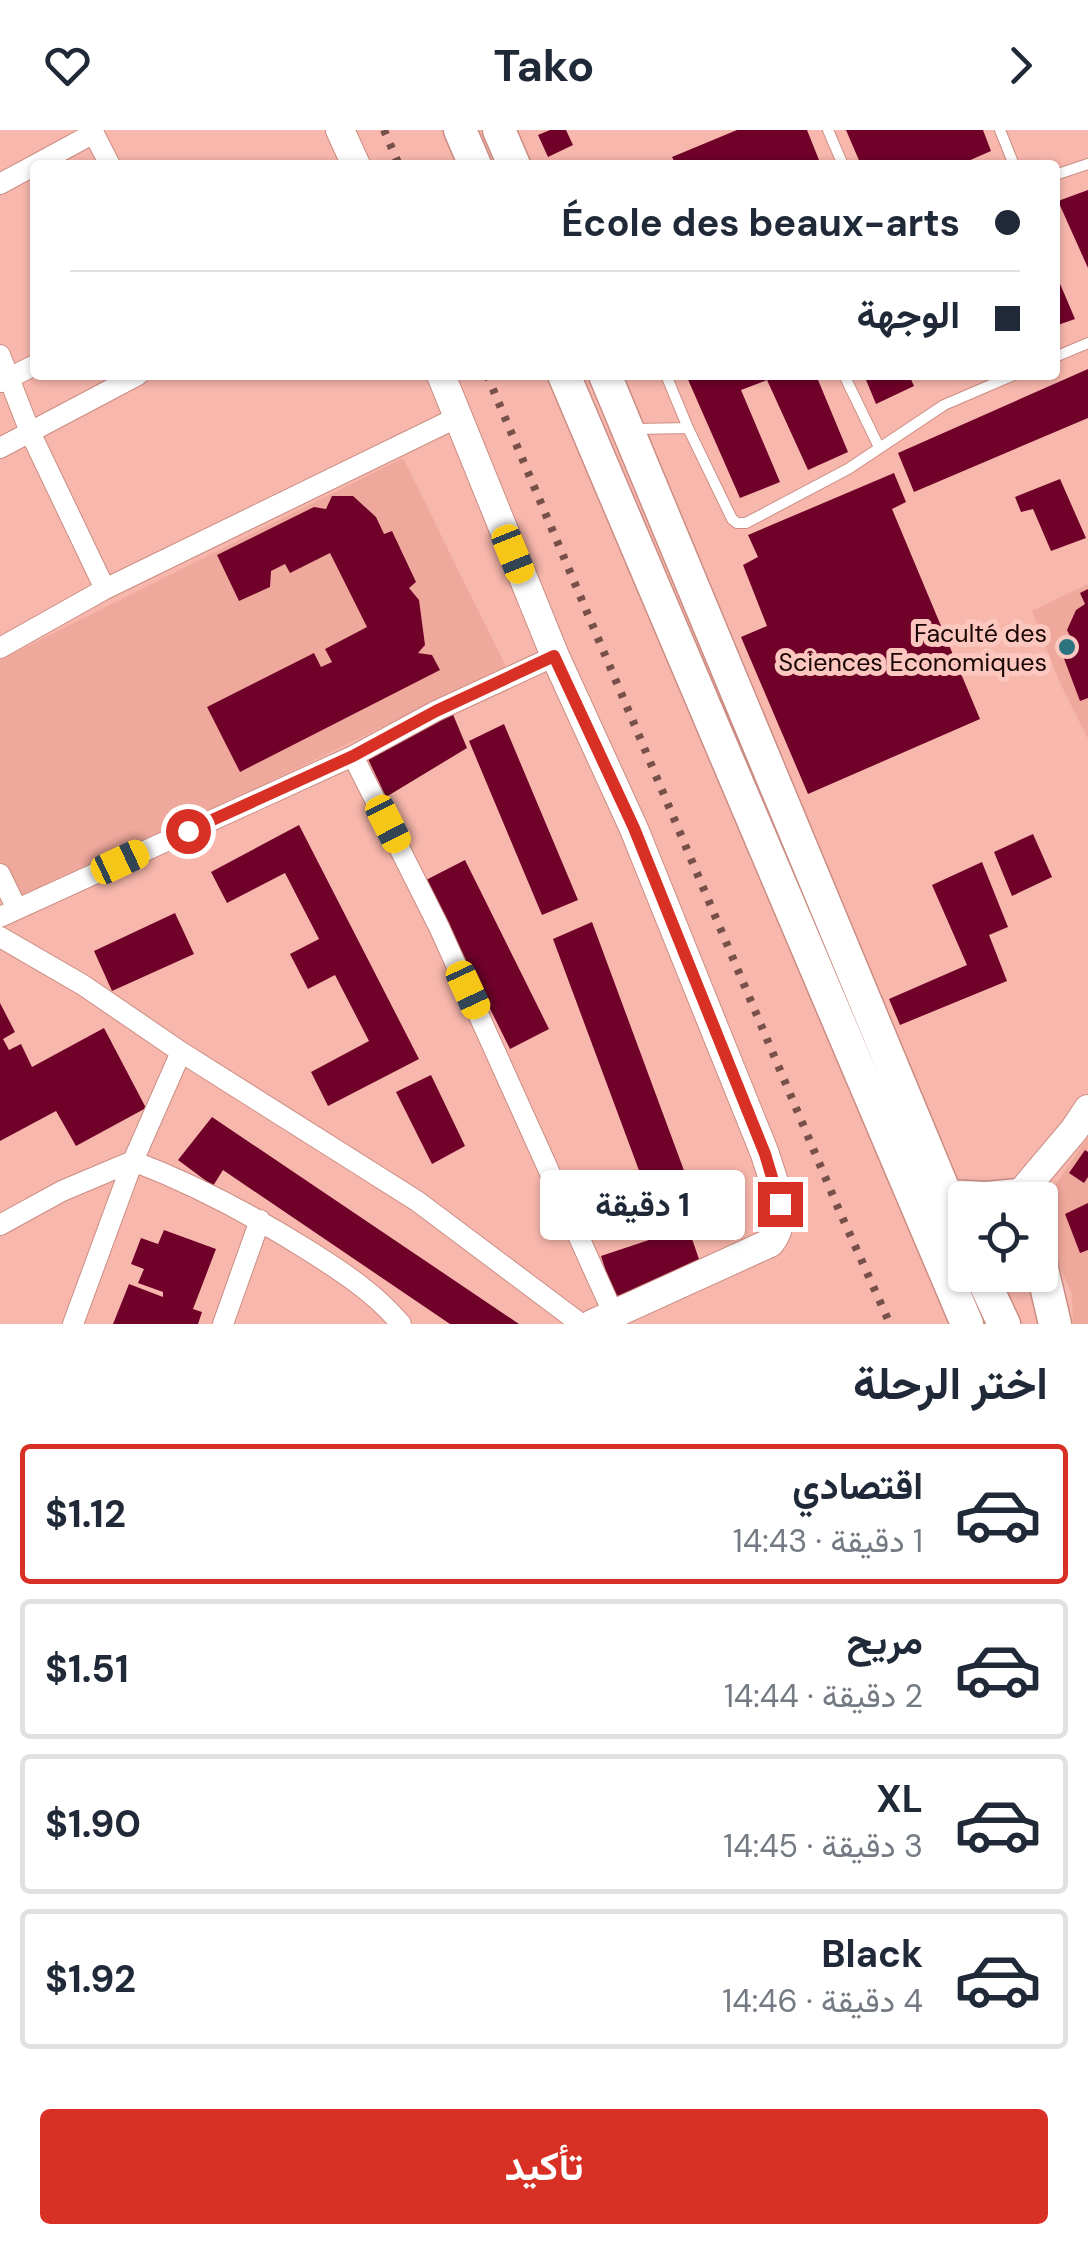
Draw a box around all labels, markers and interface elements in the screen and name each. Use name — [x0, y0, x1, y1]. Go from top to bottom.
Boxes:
text: Tako — [494, 36, 594, 95]
icon: heart — [40, 38, 95, 93]
icon: forward — [993, 38, 1048, 93]
text: École des beaux-arts — [561, 198, 960, 248]
text: الوجهة — [857, 290, 960, 340]
car — [488, 521, 538, 587]
place label: Faculté des Sciences Economiques — [778, 617, 1047, 679]
marker: Faculté des Sciences Economiques — [1056, 636, 1078, 658]
car — [361, 790, 415, 858]
route start — [166, 809, 211, 854]
car — [86, 836, 154, 888]
car — [442, 956, 494, 1024]
callout: 1 دقيقة — [540, 1169, 745, 1239]
route end — [758, 1182, 803, 1227]
map controls — [948, 1182, 1058, 1292]
button: locate — [948, 1182, 1058, 1292]
text: 1 دقيقة — [595, 1184, 690, 1226]
text: اختر الرحلة — [853, 1354, 1048, 1413]
text: اقتصادي — [792, 1461, 923, 1511]
icon: car — [953, 1469, 1043, 1559]
text: $1.12 — [45, 1489, 126, 1539]
text: 1 دقيقة · 14:43 — [733, 1520, 923, 1562]
text: مريح — [847, 1616, 923, 1666]
icon: car — [953, 1624, 1043, 1714]
text: $1.51 — [45, 1644, 129, 1694]
text: 2 دقيقة · 14:44 — [724, 1675, 923, 1717]
text: XL — [876, 1774, 923, 1824]
icon: car — [953, 1779, 1043, 1869]
text: $1.90 — [45, 1799, 141, 1849]
text: 3 دقيقة · 14:45 — [723, 1825, 923, 1867]
text: Black — [821, 1929, 923, 1979]
icon: car — [953, 1934, 1043, 2024]
text: $1.92 — [45, 1954, 136, 2004]
text: 4 دقيقة · 14:46 — [722, 1980, 923, 2022]
button: تأكيد — [40, 2109, 1048, 2224]

